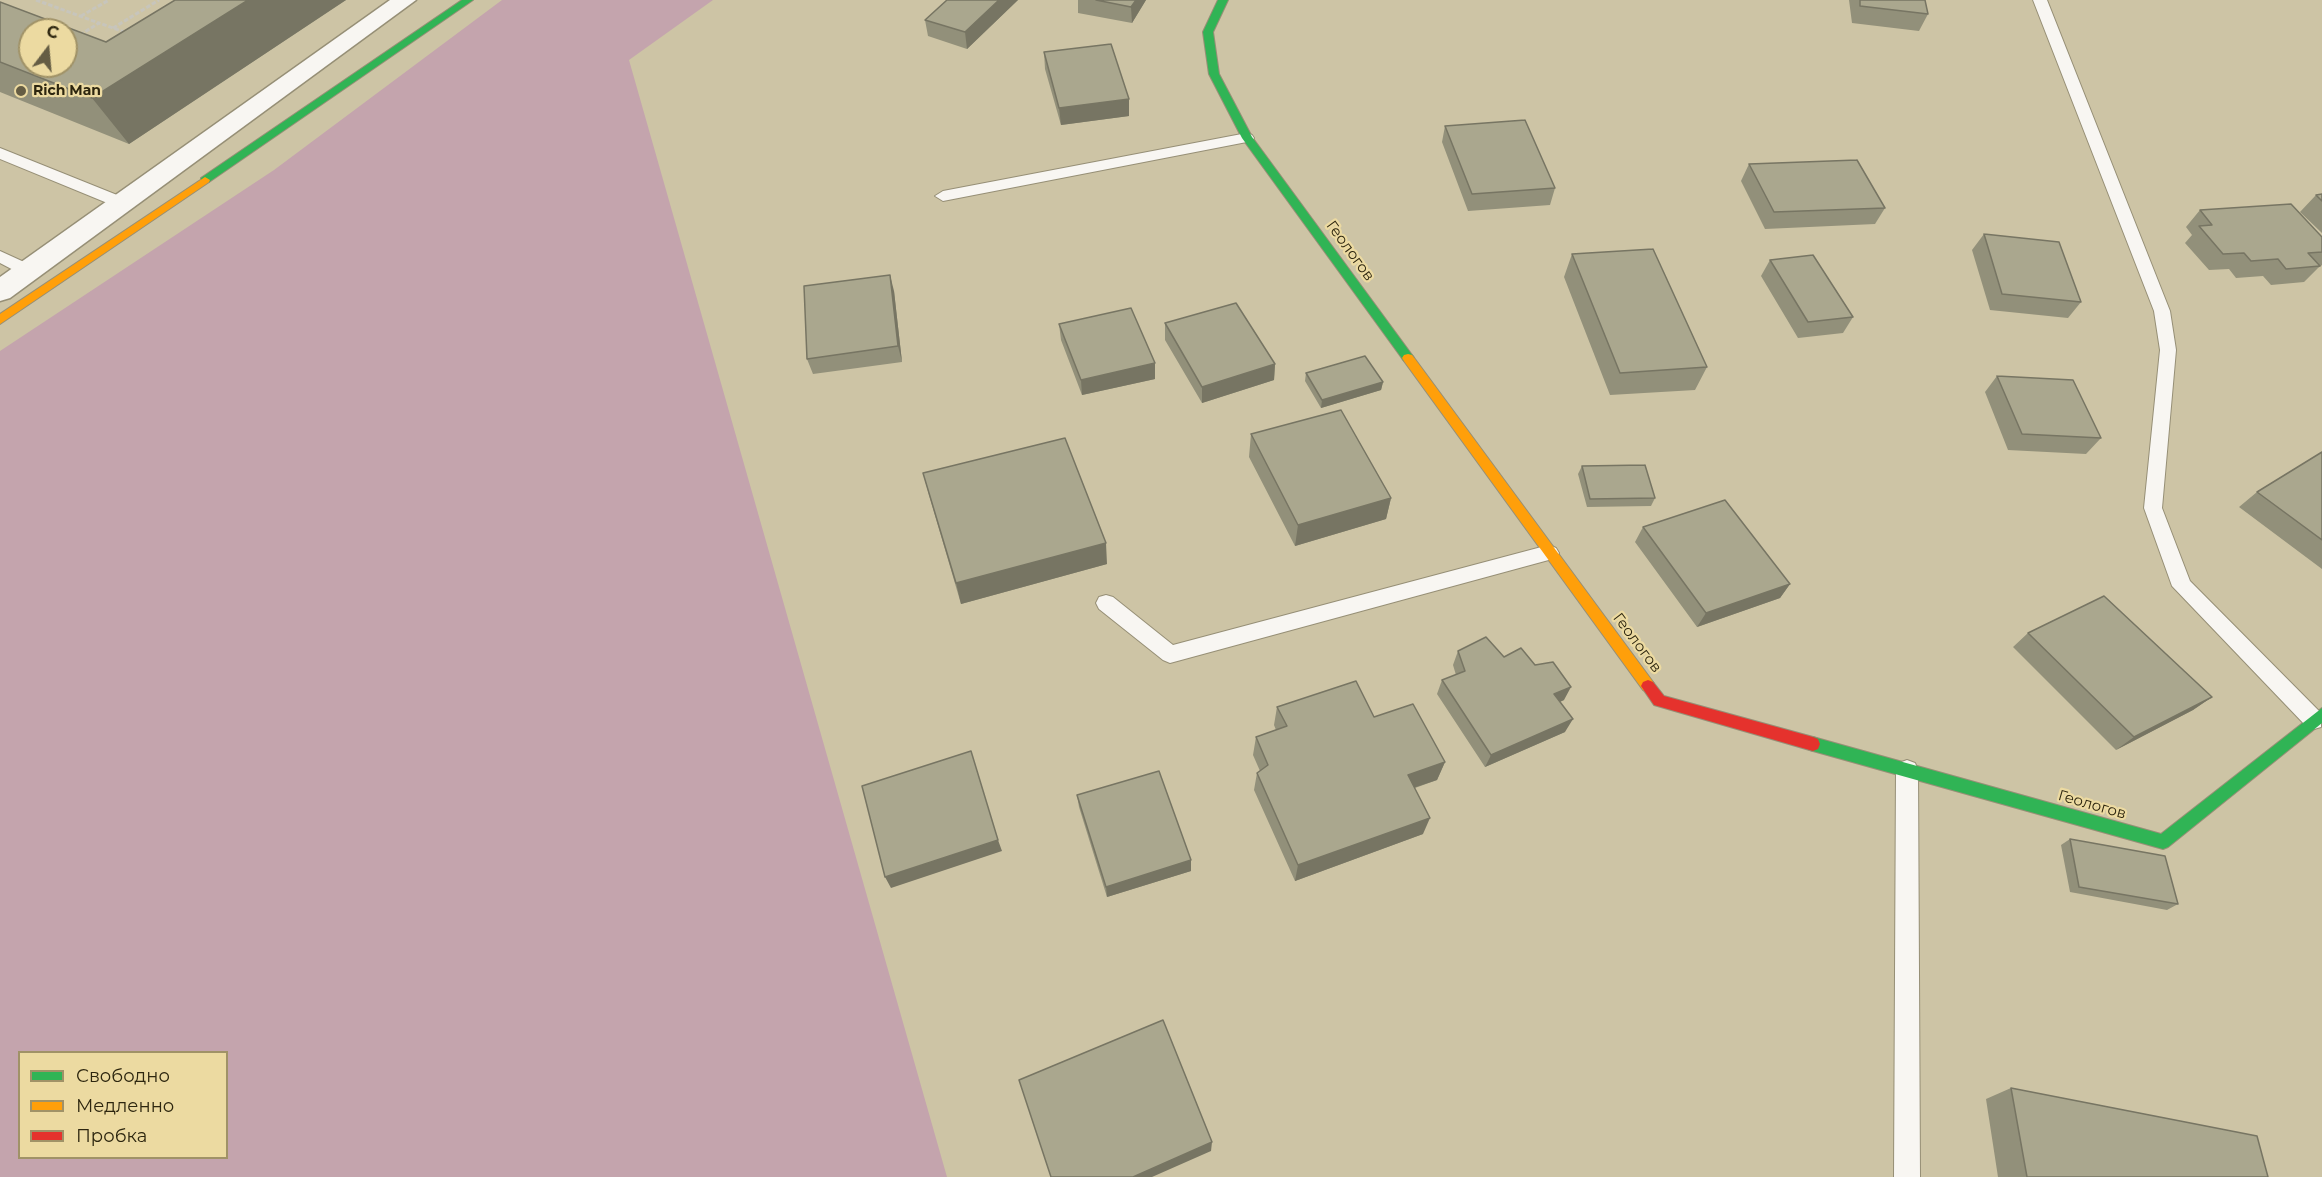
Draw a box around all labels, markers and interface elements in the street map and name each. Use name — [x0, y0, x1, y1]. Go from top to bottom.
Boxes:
north arrow — [18, 18, 78, 78]
text: С — [44, 21, 61, 43]
place label: Rich Man — [33, 83, 101, 99]
marker: Rich Man — [14, 84, 28, 98]
street label: Геологов — [1322, 217, 1378, 285]
street label: Геологов — [1609, 610, 1665, 676]
street label: Геологов — [2056, 787, 2128, 823]
legend — [18, 1051, 228, 1159]
text: Свободно — [76, 1065, 170, 1087]
text: Медленно — [76, 1095, 174, 1117]
text: Пробка — [76, 1125, 147, 1147]

